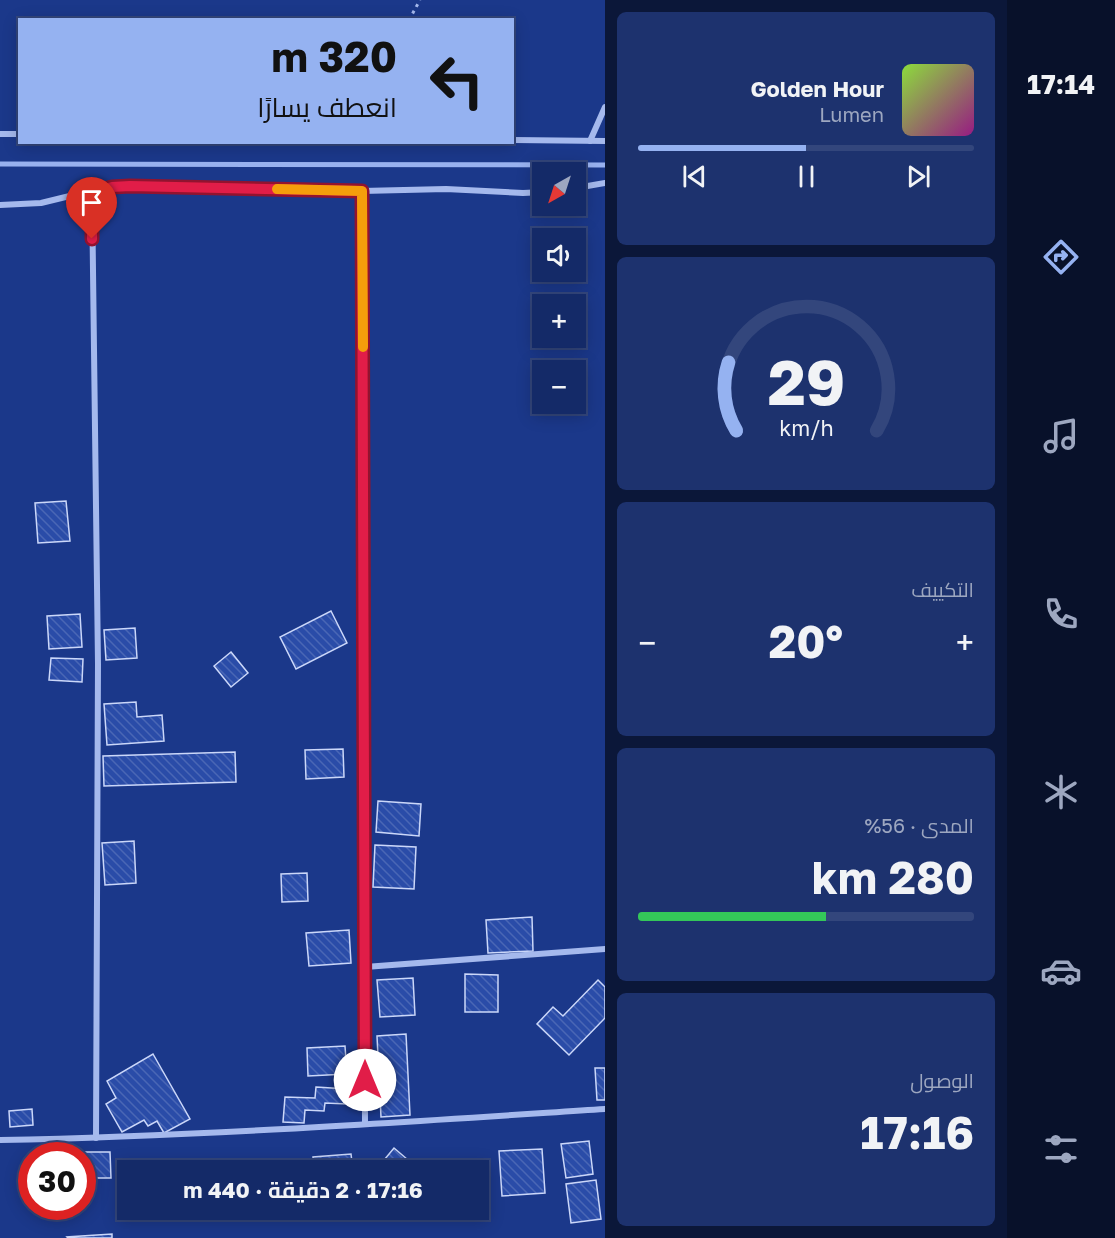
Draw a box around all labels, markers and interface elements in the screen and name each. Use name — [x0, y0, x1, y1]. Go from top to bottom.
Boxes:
text: 320 m — [271, 31, 397, 81]
icon: left — [418, 42, 496, 120]
text: 17:14 — [1027, 68, 1095, 100]
text: Golden Hour — [750, 75, 884, 102]
text: انعطف يسارًا — [257, 91, 397, 123]
text: Lumen — [819, 102, 884, 126]
icon: previous — [678, 160, 711, 193]
icon: pause — [790, 160, 823, 193]
icon: next — [902, 160, 935, 193]
north arrow — [532, 162, 586, 216]
map controls — [532, 162, 586, 414]
pin — [66, 177, 117, 239]
icon: arrive — [75, 186, 108, 219]
button: sound — [532, 228, 586, 282]
icon: directions — [1040, 236, 1082, 278]
button: + — [532, 294, 586, 348]
text: 29 — [767, 344, 845, 419]
button: − — [532, 360, 586, 414]
text: km/h — [779, 415, 833, 441]
icon: music — [1040, 415, 1082, 457]
text: التكييف — [911, 577, 974, 601]
icon: phone — [1040, 593, 1082, 635]
text: 20° — [769, 614, 843, 668]
text: − — [638, 623, 656, 662]
text: + — [956, 623, 974, 662]
icon: climate — [1040, 771, 1082, 813]
text: المدى · 56% — [864, 813, 974, 837]
text: 280 km — [812, 850, 974, 904]
icon: car — [1040, 950, 1082, 992]
position arrow — [333, 1048, 397, 1112]
text: الوصول — [910, 1068, 974, 1092]
text: 17:16 — [860, 1105, 974, 1159]
icon: filters — [1040, 1128, 1082, 1170]
speed limit sign: 30 — [18, 1142, 96, 1220]
text: 17:16 · 2 دقيقة · 440 m — [183, 1176, 423, 1203]

